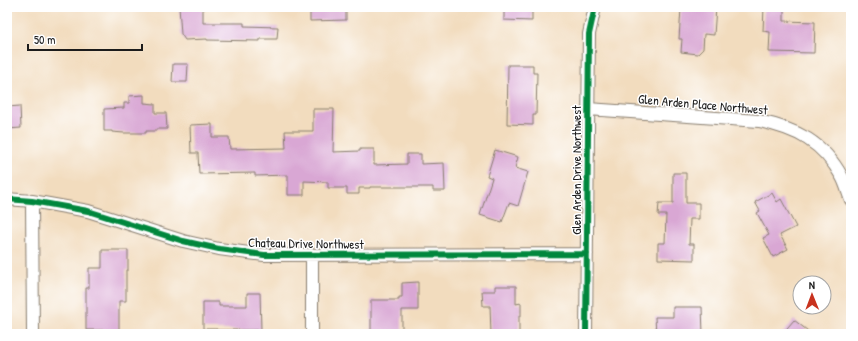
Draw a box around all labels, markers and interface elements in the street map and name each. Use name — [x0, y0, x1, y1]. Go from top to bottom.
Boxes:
scale bar — [28, 26, 142, 52]
text: 50 m — [34, 31, 55, 48]
street label: Glen Arden Place Northwest — [637, 89, 769, 119]
street label: Glen Arden Drive Northwest — [567, 105, 585, 235]
street label: Chateau Drive Northwest — [248, 233, 365, 253]
north arrow — [792, 275, 832, 315]
text: N — [809, 278, 815, 292]

